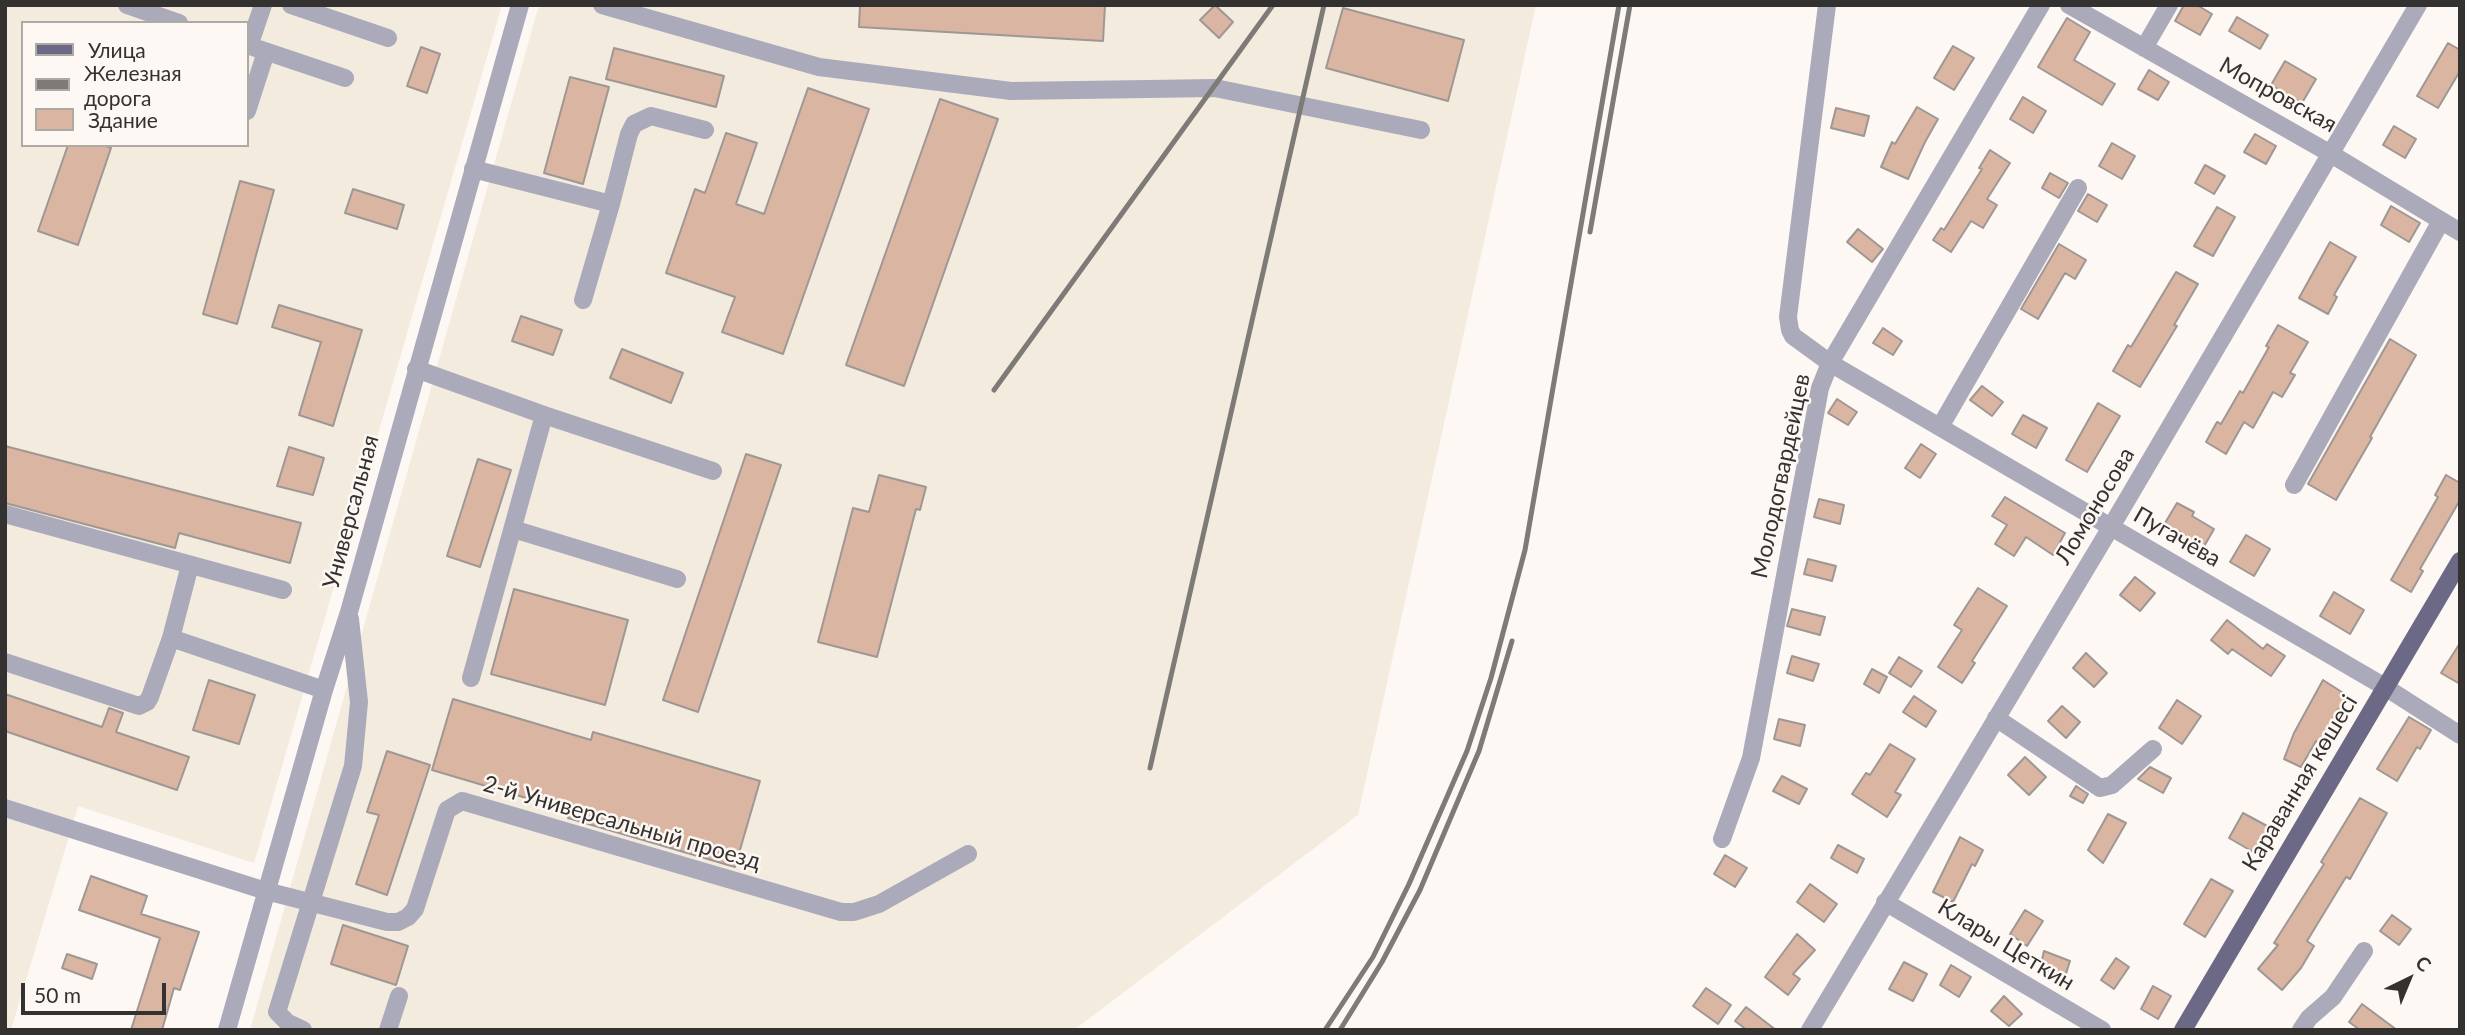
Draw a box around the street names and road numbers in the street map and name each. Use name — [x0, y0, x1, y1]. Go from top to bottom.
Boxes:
street label: Мопровская — [2214, 51, 2342, 139]
street label: Молодогвардейцев — [1746, 371, 1816, 581]
street label: Универсальная — [317, 432, 385, 592]
street label: Ломоносова — [2049, 443, 2141, 569]
street label: Пугачёва — [2128, 501, 2226, 573]
street label: Караванная көшесі — [2237, 690, 2363, 876]
street label: 2-й Универсальный проезд — [480, 770, 764, 876]
street label: Клары Цеткин — [1933, 893, 2079, 997]

